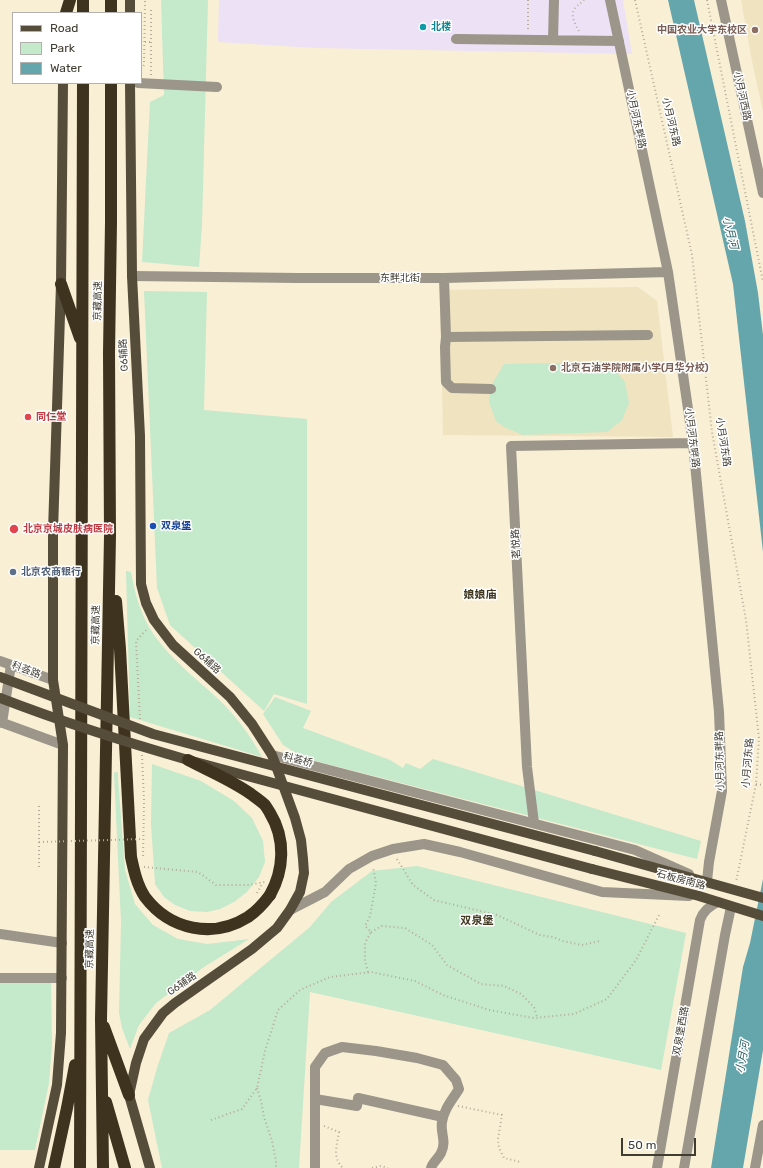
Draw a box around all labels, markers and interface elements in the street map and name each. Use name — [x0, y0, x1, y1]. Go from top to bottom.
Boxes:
legend — [12, 12, 142, 84]
text: Road — [50, 21, 78, 35]
place label: 北楼 — [431, 21, 451, 33]
marker: 北楼 — [418, 22, 428, 32]
place label: 中国农业大学东校区 — [657, 24, 747, 36]
marker: 中国农业大学东校区 — [750, 25, 760, 35]
text: Park — [50, 41, 75, 55]
text: Water — [50, 61, 82, 75]
street label: 小月河西路 — [731, 70, 753, 122]
street label: 小月河东畔路 — [624, 88, 648, 150]
street label: 小月河东路 — [660, 96, 682, 148]
water label: 小月河 — [720, 215, 740, 251]
street label: 东畔北街 — [380, 272, 420, 284]
street label: 京藏高速 — [92, 281, 104, 321]
street label: G6辅路 — [117, 338, 131, 372]
place label: 北京石油学院附属小学(月华分校) — [561, 362, 709, 374]
marker: 北京石油学院附属小学(月华分校) — [548, 363, 558, 373]
street label: 小月河东畔路 — [682, 407, 702, 469]
place label: 同仁堂 — [36, 411, 66, 423]
marker: 同仁堂 — [23, 412, 33, 422]
street label: 小月河东路 — [713, 416, 733, 468]
place label: 双泉堡 — [161, 520, 191, 532]
marker: 双泉堡 — [148, 521, 158, 531]
marker: 北京京城皮肤病医院 — [8, 523, 20, 535]
place label: 北京京城皮肤病医院 — [23, 523, 113, 535]
street label: 茗悦路 — [509, 529, 523, 559]
place label: 北京农商银行 — [21, 566, 81, 578]
marker: 北京农商银行 — [8, 567, 18, 577]
district label: 娘娘庙 — [464, 588, 496, 602]
street label: 京藏高速 — [90, 605, 102, 645]
street label: G6辅路 — [191, 646, 223, 676]
street label: 科荟路 — [10, 659, 42, 681]
street label: 小月河东畔路 — [713, 731, 727, 791]
street label: 小月河东路 — [740, 738, 756, 788]
street label: 科荟桥 — [282, 750, 314, 770]
street label: 石板房南路 — [655, 868, 707, 892]
district label: 双泉堡 — [461, 914, 493, 928]
street label: 京藏高速 — [84, 929, 96, 969]
street label: G6辅路 — [165, 970, 199, 998]
street label: 双泉堡西路 — [671, 1005, 691, 1057]
water label: 小月河 — [734, 1040, 752, 1074]
scale bar — [623, 1130, 698, 1156]
text: 50 m — [628, 1138, 656, 1152]

